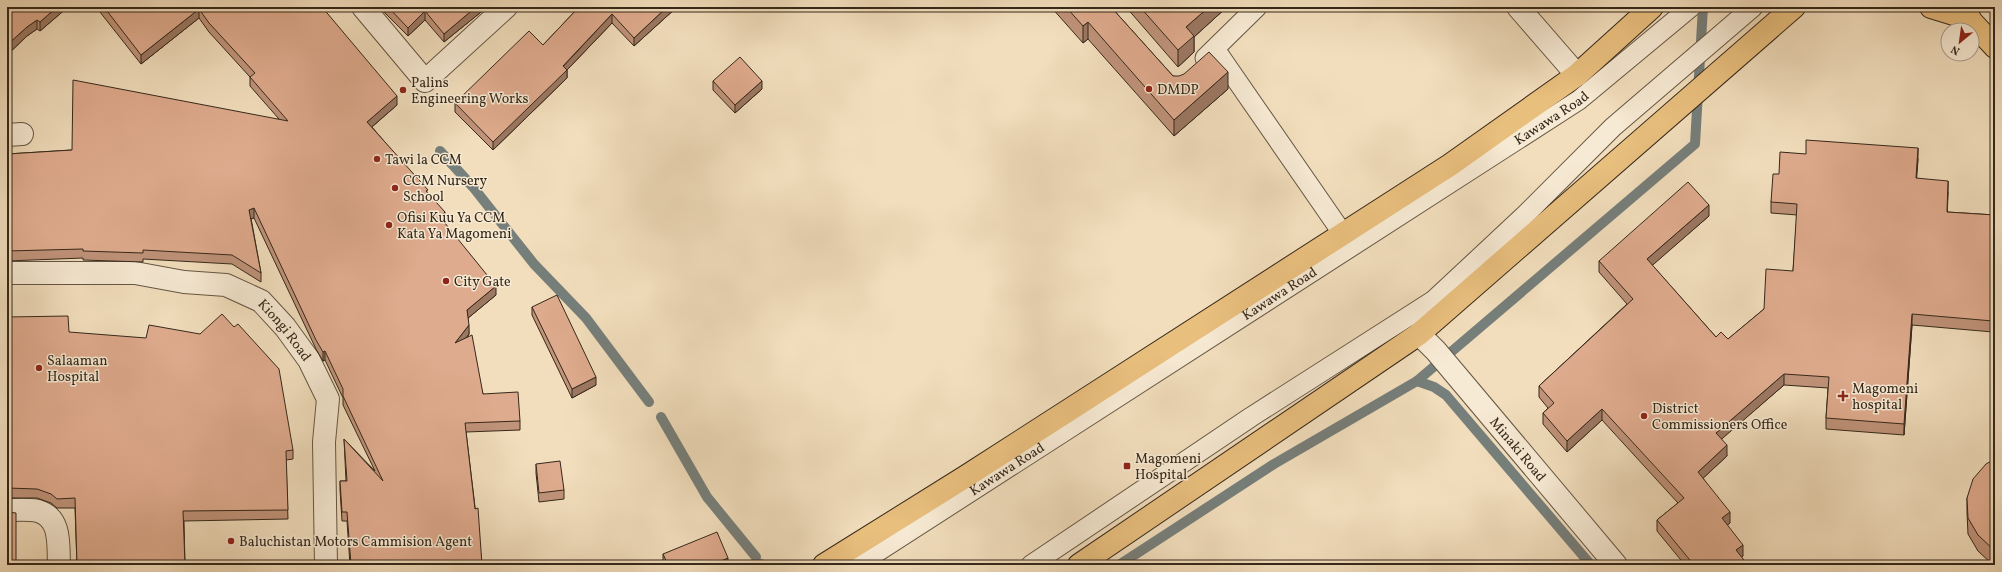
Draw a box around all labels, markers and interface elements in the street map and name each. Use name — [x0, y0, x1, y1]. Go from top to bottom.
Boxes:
north arrow — [1940, 22, 1980, 62]
text: N — [1949, 41, 1963, 58]
place label: Palins Engineering Works — [411, 74, 529, 109]
place label: DMDP — [1157, 81, 1199, 100]
marker: DMDP — [1144, 84, 1154, 94]
marker: Palins Engineering Works — [398, 85, 408, 95]
street label: Kawawa Road — [1511, 87, 1594, 150]
place label: Tawi la CCM — [385, 151, 462, 170]
marker: Tawi la CCM — [372, 154, 382, 164]
place label: CCM Nursery School — [403, 172, 487, 207]
marker: CCM Nursery School — [390, 183, 400, 193]
place label: Ofisi Kuu Ya CCM Kata Ya Magomeni — [397, 209, 511, 244]
marker: Ofisi Kuu Ya CCM Kata Ya Magomeni — [384, 220, 394, 230]
street label: Kawawa Road — [1239, 263, 1321, 326]
place label: City Gate — [454, 273, 511, 292]
marker: City Gate — [441, 276, 451, 286]
street label: Kiongi Road — [253, 296, 315, 366]
place label: Salaaman Hospital — [47, 352, 108, 387]
marker: Salaaman Hospital — [34, 363, 44, 373]
place label: Magomeni hospital — [1852, 380, 1918, 415]
marker: Magomeni hospital — [1837, 390, 1849, 402]
place label: District Commissioners Office — [1652, 400, 1788, 435]
marker: District Commissioners Office — [1639, 411, 1649, 421]
street label: Minaki Road — [1485, 414, 1550, 486]
street label: Kawawa Road — [966, 439, 1049, 501]
place label: Magomeni Hospital — [1135, 450, 1201, 485]
marker: Magomeni Hospital — [1122, 461, 1132, 471]
place label: Baluchistan Motors Cammision Agent — [239, 533, 472, 552]
marker: Baluchistan Motors Cammision Agent — [226, 536, 236, 546]

